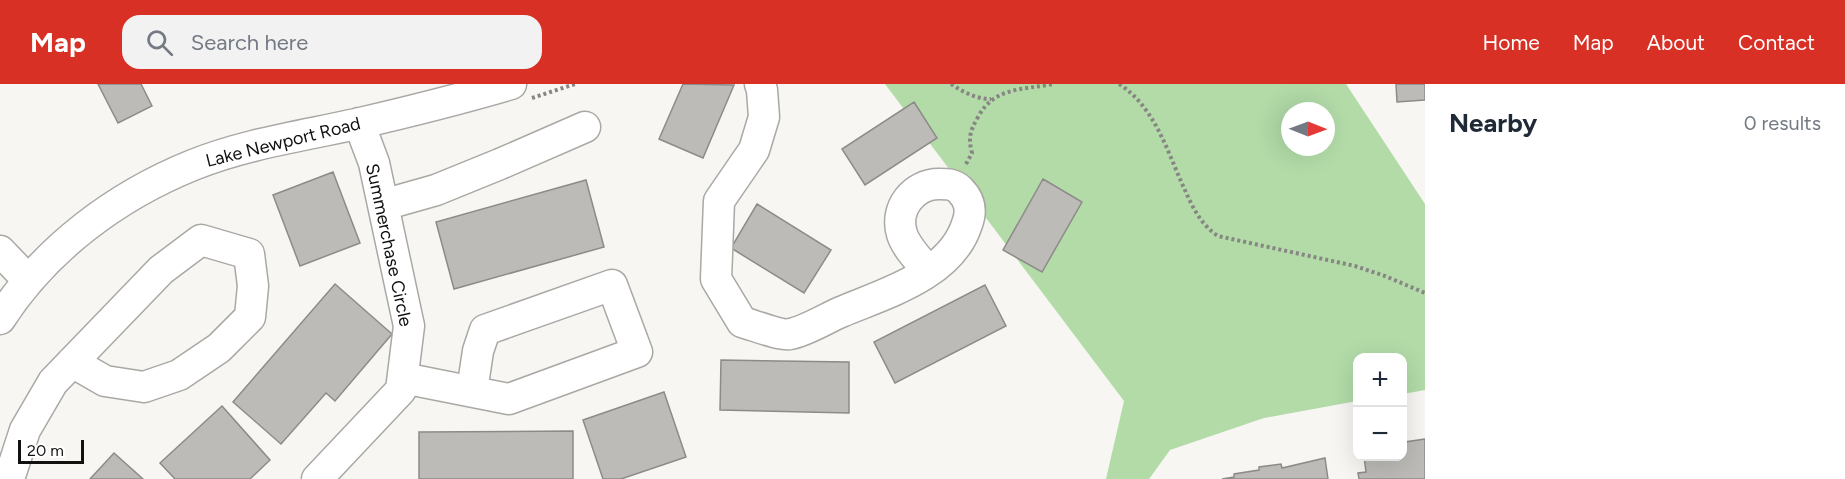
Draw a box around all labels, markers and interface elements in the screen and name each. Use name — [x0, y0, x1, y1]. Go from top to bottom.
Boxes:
search box — [122, 15, 542, 69]
text: Map — [30, 25, 86, 59]
icon: search — [143, 26, 176, 59]
text: Search here — [191, 29, 308, 56]
text: Home — [1483, 30, 1540, 55]
text: Map — [1573, 30, 1614, 55]
text: About — [1647, 30, 1705, 55]
text: Contact — [1738, 30, 1815, 55]
north arrow — [1281, 102, 1335, 156]
text: Nearby — [1449, 107, 1537, 139]
text: 0 results — [1744, 111, 1821, 135]
street label: Lake Newport Road — [203, 112, 363, 172]
street label: Summerchase Circle — [361, 162, 417, 329]
map controls — [1353, 353, 1407, 461]
button: + — [1353, 353, 1407, 407]
button: − — [1353, 407, 1407, 461]
scale bar — [18, 437, 84, 464]
text: 20 m — [27, 441, 64, 460]

